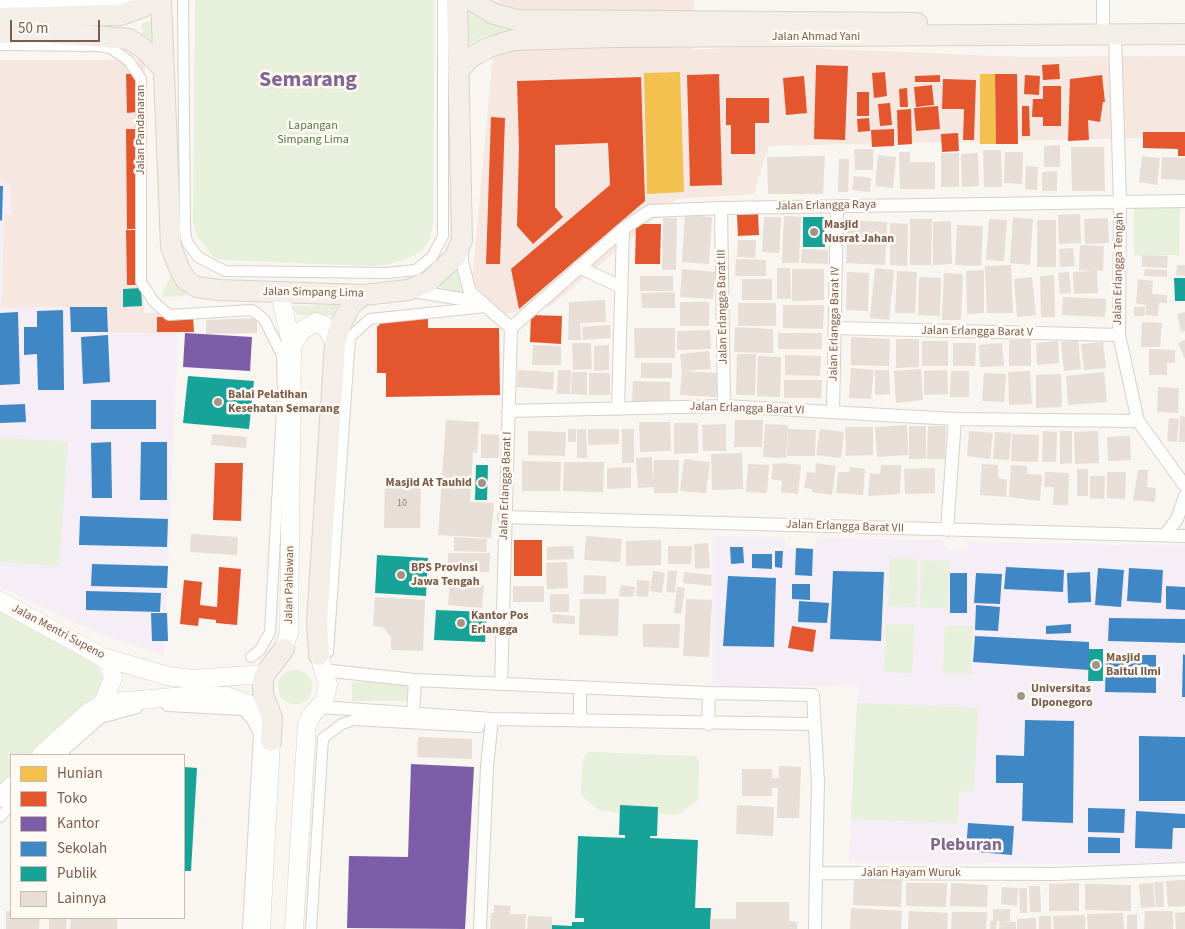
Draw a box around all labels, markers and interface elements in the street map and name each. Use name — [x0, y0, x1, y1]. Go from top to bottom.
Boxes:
scale bar — [12, 10, 102, 42]
text: 50 m — [18, 18, 48, 39]
street label: Jalan Ahmad Yani — [772, 30, 860, 44]
district label: Semarang — [259, 68, 357, 94]
street label: Jalan Pandanaran — [134, 85, 148, 175]
park label: Lapangan Simpang Lima — [277, 119, 349, 147]
street label: Jalan Erlangga Raya — [776, 198, 876, 214]
street label: Jalan Erlangga Tengah — [1111, 212, 1127, 326]
place label: Masjid Nusrat Jahan — [824, 218, 894, 246]
marker: Masjid Nusrat Jahan — [808, 226, 820, 238]
street label: Jalan Erlangga Barat III — [715, 249, 731, 365]
street label: Jalan Erlangga Barat IV — [827, 266, 843, 382]
street label: Jalan Simpang Lima — [262, 285, 364, 301]
street label: Jalan Erlangga Barat V — [921, 324, 1033, 340]
place label: Balai Pelatihan Kesehatan Semarang — [228, 388, 339, 416]
marker: Balai Pelatihan Kesehatan Semarang — [212, 396, 224, 408]
street label: Jalan Erlangga Barat VI — [689, 400, 805, 418]
street label: Jalan Erlangga Barat I — [497, 431, 515, 541]
place label: Masjid At Tauhid — [386, 476, 472, 490]
marker: Masjid At Tauhid — [476, 477, 488, 489]
house number: 10 — [397, 498, 407, 510]
street label: Jalan Erlangga Barat VII — [786, 518, 904, 536]
street label: Jalan Pahlawan — [282, 545, 298, 625]
place label: BPS Provinsi Jawa Tengah — [411, 561, 480, 589]
marker: BPS Provinsi Jawa Tengah — [395, 569, 407, 581]
street label: Jalan Mentri Supeno — [9, 601, 107, 663]
place label: Kantor Pos Erlangga — [471, 609, 529, 637]
marker: Kantor Pos Erlangga — [455, 617, 467, 629]
place label: Masjid Baitul Ilmi — [1106, 651, 1161, 679]
marker: Masjid Baitul Ilmi — [1090, 659, 1102, 671]
place label: Universitas Diponegoro — [1031, 682, 1093, 710]
marker: Universitas Diponegoro — [1015, 690, 1027, 702]
legend — [10, 754, 185, 919]
text: Hunian — [57, 763, 103, 784]
text: Toko — [57, 788, 87, 809]
text: Kantor — [57, 813, 100, 834]
district label: Pleburan — [930, 835, 1002, 857]
text: Sekolah — [57, 838, 107, 859]
text: Publik — [57, 863, 97, 884]
street label: Jalan Hayam Wuruk — [861, 866, 961, 880]
text: Lainnya — [57, 888, 106, 909]

